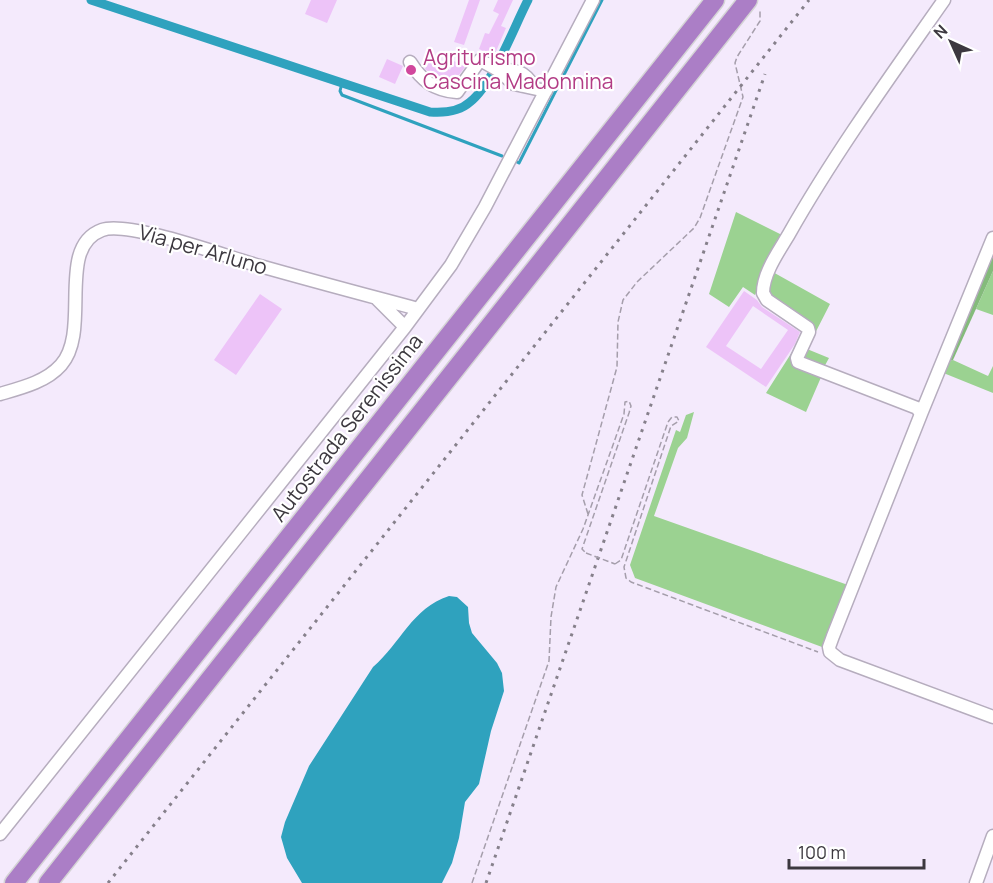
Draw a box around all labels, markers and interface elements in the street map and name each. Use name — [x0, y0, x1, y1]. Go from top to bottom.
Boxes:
north arrow — [921, 12, 981, 72]
text: N — [929, 20, 952, 43]
place label: Agriturismo Cascina Madonnina — [423, 43, 613, 95]
marker: Agriturismo Cascina Madonnina — [404, 63, 418, 77]
street label: Via per Arluno — [136, 217, 271, 281]
street label: Autostrada Serenissima — [264, 328, 428, 527]
scale bar — [789, 832, 924, 870]
text: 100 m — [798, 840, 846, 864]

